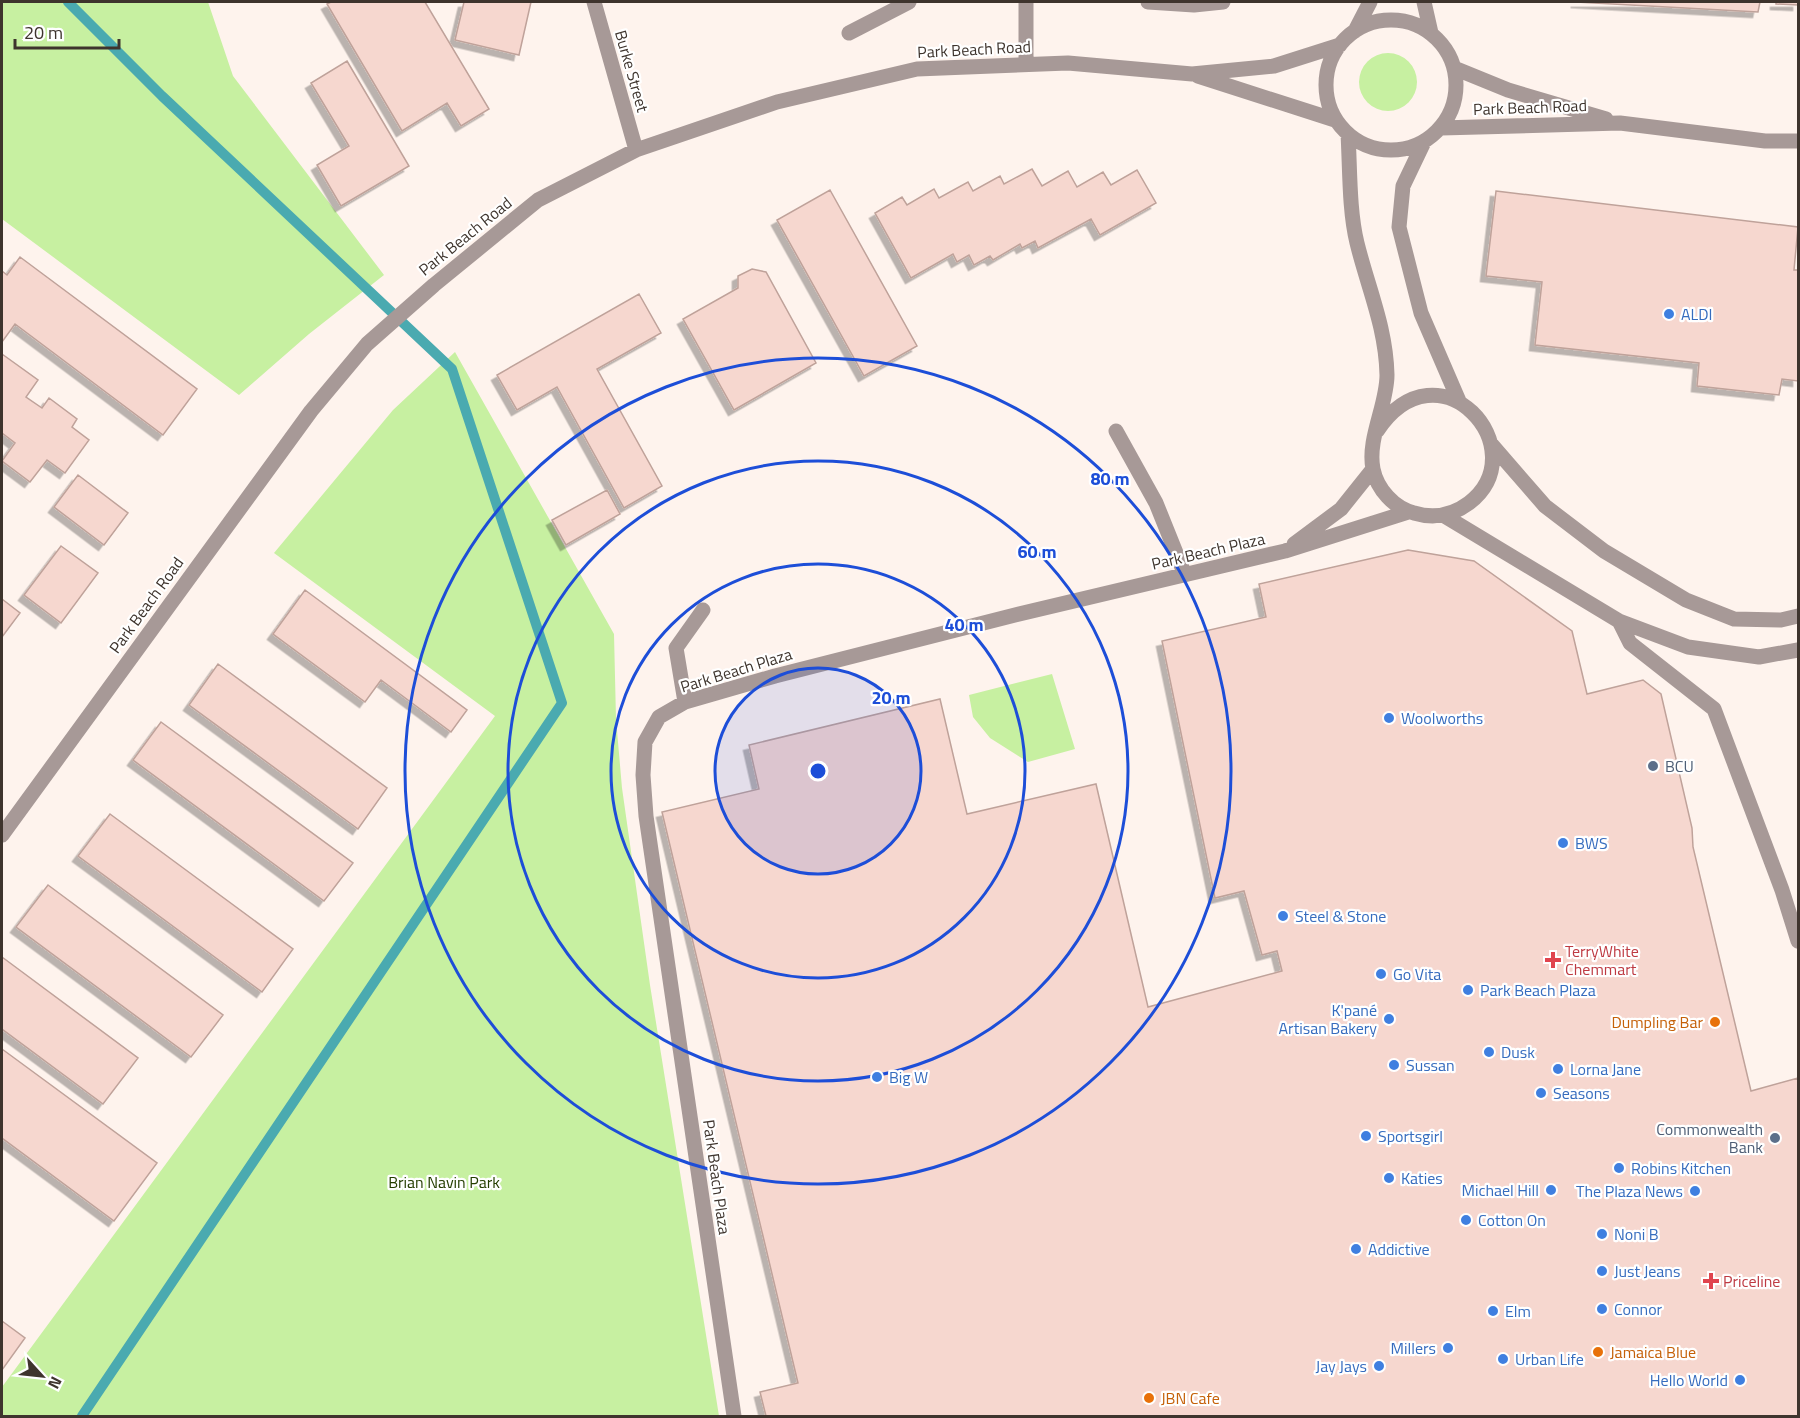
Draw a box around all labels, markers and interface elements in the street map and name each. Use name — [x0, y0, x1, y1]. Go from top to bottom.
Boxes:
scale bar — [15, 12, 118, 50]
text: 20 m — [24, 19, 63, 46]
street label: Burke Street — [609, 27, 655, 115]
street label: Park Beach Road — [917, 34, 1031, 64]
street label: Park Beach Road — [1473, 93, 1587, 121]
street label: Park Beach Road — [413, 191, 517, 281]
place label: ALDI — [1681, 302, 1712, 326]
marker: ALDI — [1662, 307, 1676, 321]
text: 80 m — [1090, 465, 1130, 492]
street label: Park Beach Plaza — [1149, 526, 1267, 576]
text: 60 m — [1017, 538, 1057, 565]
street label: Park Beach Road — [103, 552, 189, 658]
text: 40 m — [944, 611, 984, 638]
street label: Park Beach Plaza — [677, 642, 795, 698]
text: 20 m — [871, 684, 911, 711]
place label: Woolworths — [1401, 706, 1483, 730]
marker: Woolworths — [1382, 711, 1396, 725]
place label: BCU — [1665, 754, 1694, 778]
marker: BCU — [1646, 759, 1660, 773]
centre of rings — [808, 761, 828, 781]
place label: BWS — [1575, 831, 1608, 855]
marker: BWS — [1556, 836, 1570, 850]
place label: Steel & Stone — [1295, 904, 1386, 928]
marker: Steel & Stone — [1276, 909, 1290, 923]
place label: TerryWhite Chemmart — [1565, 939, 1639, 981]
marker: TerryWhite Chemmart — [1546, 953, 1560, 967]
place label: Go Vita — [1393, 962, 1441, 986]
marker: Go Vita — [1374, 967, 1388, 981]
place label: Park Beach Plaza — [1480, 978, 1596, 1002]
marker: Park Beach Plaza — [1461, 983, 1475, 997]
place label: K'pané Artisan Bakery — [1279, 998, 1377, 1040]
place label: Dumpling Bar — [1611, 1010, 1703, 1034]
marker: K'pané Artisan Bakery — [1382, 1012, 1396, 1026]
marker: Dumpling Bar — [1708, 1015, 1722, 1029]
place label: Dusk — [1501, 1040, 1535, 1064]
marker: Dusk — [1482, 1045, 1496, 1059]
place label: Sussan — [1406, 1053, 1455, 1077]
place label: Lorna Jane — [1570, 1057, 1641, 1081]
marker: Sussan — [1387, 1058, 1401, 1072]
marker: Lorna Jane — [1551, 1062, 1565, 1076]
place label: Big W — [889, 1065, 928, 1089]
marker: Big W — [870, 1070, 884, 1084]
place label: Seasons — [1553, 1081, 1610, 1105]
marker: Seasons — [1534, 1086, 1548, 1100]
place label: Commonwealth Bank — [1656, 1117, 1763, 1159]
street label: Park Beach Plaza — [697, 1118, 737, 1236]
place label: Sportsgirl — [1378, 1124, 1443, 1148]
marker: Sportsgirl — [1359, 1129, 1373, 1143]
marker: Commonwealth Bank — [1768, 1131, 1782, 1145]
place label: Robins Kitchen — [1631, 1156, 1731, 1180]
marker: Robins Kitchen — [1612, 1161, 1626, 1175]
place label: Katies — [1401, 1166, 1443, 1190]
park label: Brian Navin Park — [388, 1170, 500, 1194]
marker: Katies — [1382, 1171, 1396, 1185]
place label: Michael Hill — [1461, 1178, 1539, 1202]
place label: The Plaza News — [1576, 1179, 1683, 1203]
marker: Michael Hill — [1544, 1183, 1558, 1197]
marker: The Plaza News — [1688, 1184, 1702, 1198]
place label: Cotton On — [1478, 1208, 1546, 1232]
marker: Cotton On — [1459, 1213, 1473, 1227]
place label: Noni B — [1614, 1222, 1659, 1246]
marker: Noni B — [1595, 1227, 1609, 1241]
place label: Addictive — [1368, 1237, 1430, 1261]
marker: Addictive — [1349, 1242, 1363, 1256]
place label: Just Jeans — [1614, 1259, 1680, 1283]
marker: Just Jeans — [1595, 1264, 1609, 1278]
place label: Priceline — [1723, 1269, 1780, 1293]
marker: Priceline — [1704, 1274, 1718, 1288]
place label: Connor — [1614, 1297, 1663, 1321]
place label: Elm — [1505, 1299, 1531, 1323]
marker: Connor — [1595, 1302, 1609, 1316]
marker: Elm — [1486, 1304, 1500, 1318]
place label: Millers — [1391, 1336, 1436, 1360]
place label: Jamaica Blue — [1610, 1340, 1696, 1364]
marker: Millers — [1441, 1341, 1455, 1355]
marker: Jamaica Blue — [1591, 1345, 1605, 1359]
north arrow — [12, 1346, 72, 1406]
place label: Urban Life — [1515, 1347, 1584, 1371]
marker: Urban Life — [1496, 1352, 1510, 1366]
place label: Jay Jays — [1316, 1354, 1367, 1378]
marker: Jay Jays — [1372, 1359, 1386, 1373]
place label: Hello World — [1650, 1368, 1728, 1392]
text: N — [42, 1372, 69, 1393]
marker: Hello World — [1733, 1373, 1747, 1387]
place label: JBN Cafe — [1161, 1386, 1220, 1410]
marker: JBN Cafe — [1142, 1391, 1156, 1405]

